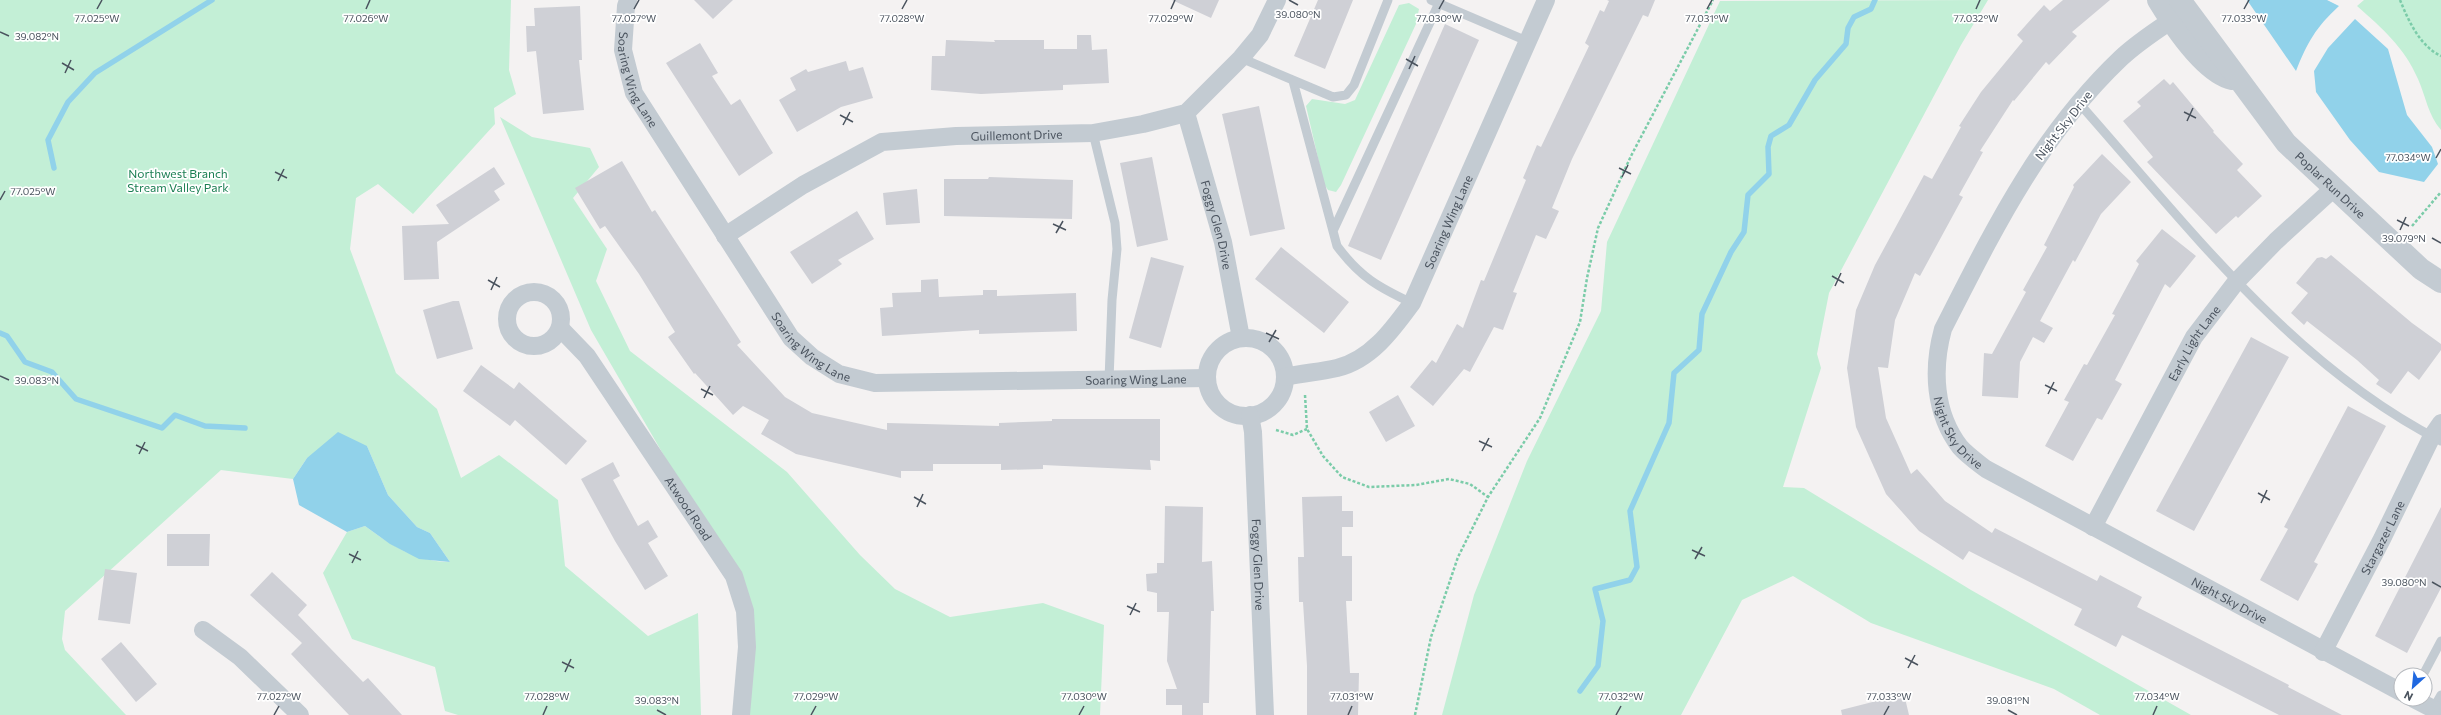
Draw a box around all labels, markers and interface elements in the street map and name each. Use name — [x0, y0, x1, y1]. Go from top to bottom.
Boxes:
text: 39.080°N — [1275, 8, 1321, 20]
text: 77.025°W — [75, 12, 119, 24]
text: 77.026°W — [343, 12, 389, 24]
text: 77.027°W — [612, 12, 656, 24]
text: 77.028°W — [879, 12, 925, 24]
text: 77.029°W — [1148, 12, 1194, 24]
text: 77.030°W — [1416, 12, 1462, 24]
text: 77.031°W — [1685, 12, 1729, 24]
text: 77.032°W — [1954, 12, 1998, 24]
text: 77.033°W — [2222, 12, 2266, 24]
text: 39.082°N — [15, 30, 59, 42]
street label: Soaring Wing Lane — [616, 31, 661, 130]
street label: Night Sky Drive — [2032, 88, 2094, 162]
street label: Guillemont Drive — [971, 127, 1063, 143]
street label: Poplar Run Drive — [2293, 148, 2369, 221]
text: 77.034°W — [2385, 151, 2431, 163]
park label: Northwest Branch Stream Valley Park — [127, 166, 229, 194]
street label: Soaring Wing Lane — [1421, 173, 1475, 271]
street label: Foggy Glen Drive — [1199, 178, 1235, 271]
text: 77.025°W — [11, 185, 55, 197]
text: 39.079°N — [2382, 232, 2426, 244]
street label: Early Light Lane — [2165, 302, 2223, 383]
street label: Soaring Wing Lane — [769, 309, 852, 384]
street label: Soaring Wing Lane — [1085, 371, 1187, 387]
text: 39.083°N — [15, 374, 59, 386]
street label: Night Sky Drive — [1932, 395, 1986, 471]
street label: Atwood Road — [662, 474, 715, 543]
street label: Stargazer Lane — [2358, 498, 2407, 577]
street label: Foggy Glen Drive — [1250, 518, 1268, 611]
street label: Night Sky Drive — [2189, 574, 2270, 626]
text: 39.080°N — [2381, 576, 2427, 588]
north arrow — [2393, 667, 2433, 707]
text: N — [2402, 689, 2415, 704]
text: 77.027°W — [257, 690, 301, 702]
text: 77.028°W — [524, 690, 570, 702]
text: 77.029°W — [793, 690, 839, 702]
text: 77.030°W — [1061, 690, 1107, 702]
text: 77.031°W — [1330, 690, 1374, 702]
text: 77.032°W — [1599, 690, 1643, 702]
text: 77.033°W — [1867, 690, 1911, 702]
text: 77.034°W — [2134, 690, 2180, 702]
text: 39.083°N — [635, 694, 679, 706]
text: 39.081°N — [1987, 694, 2030, 706]

